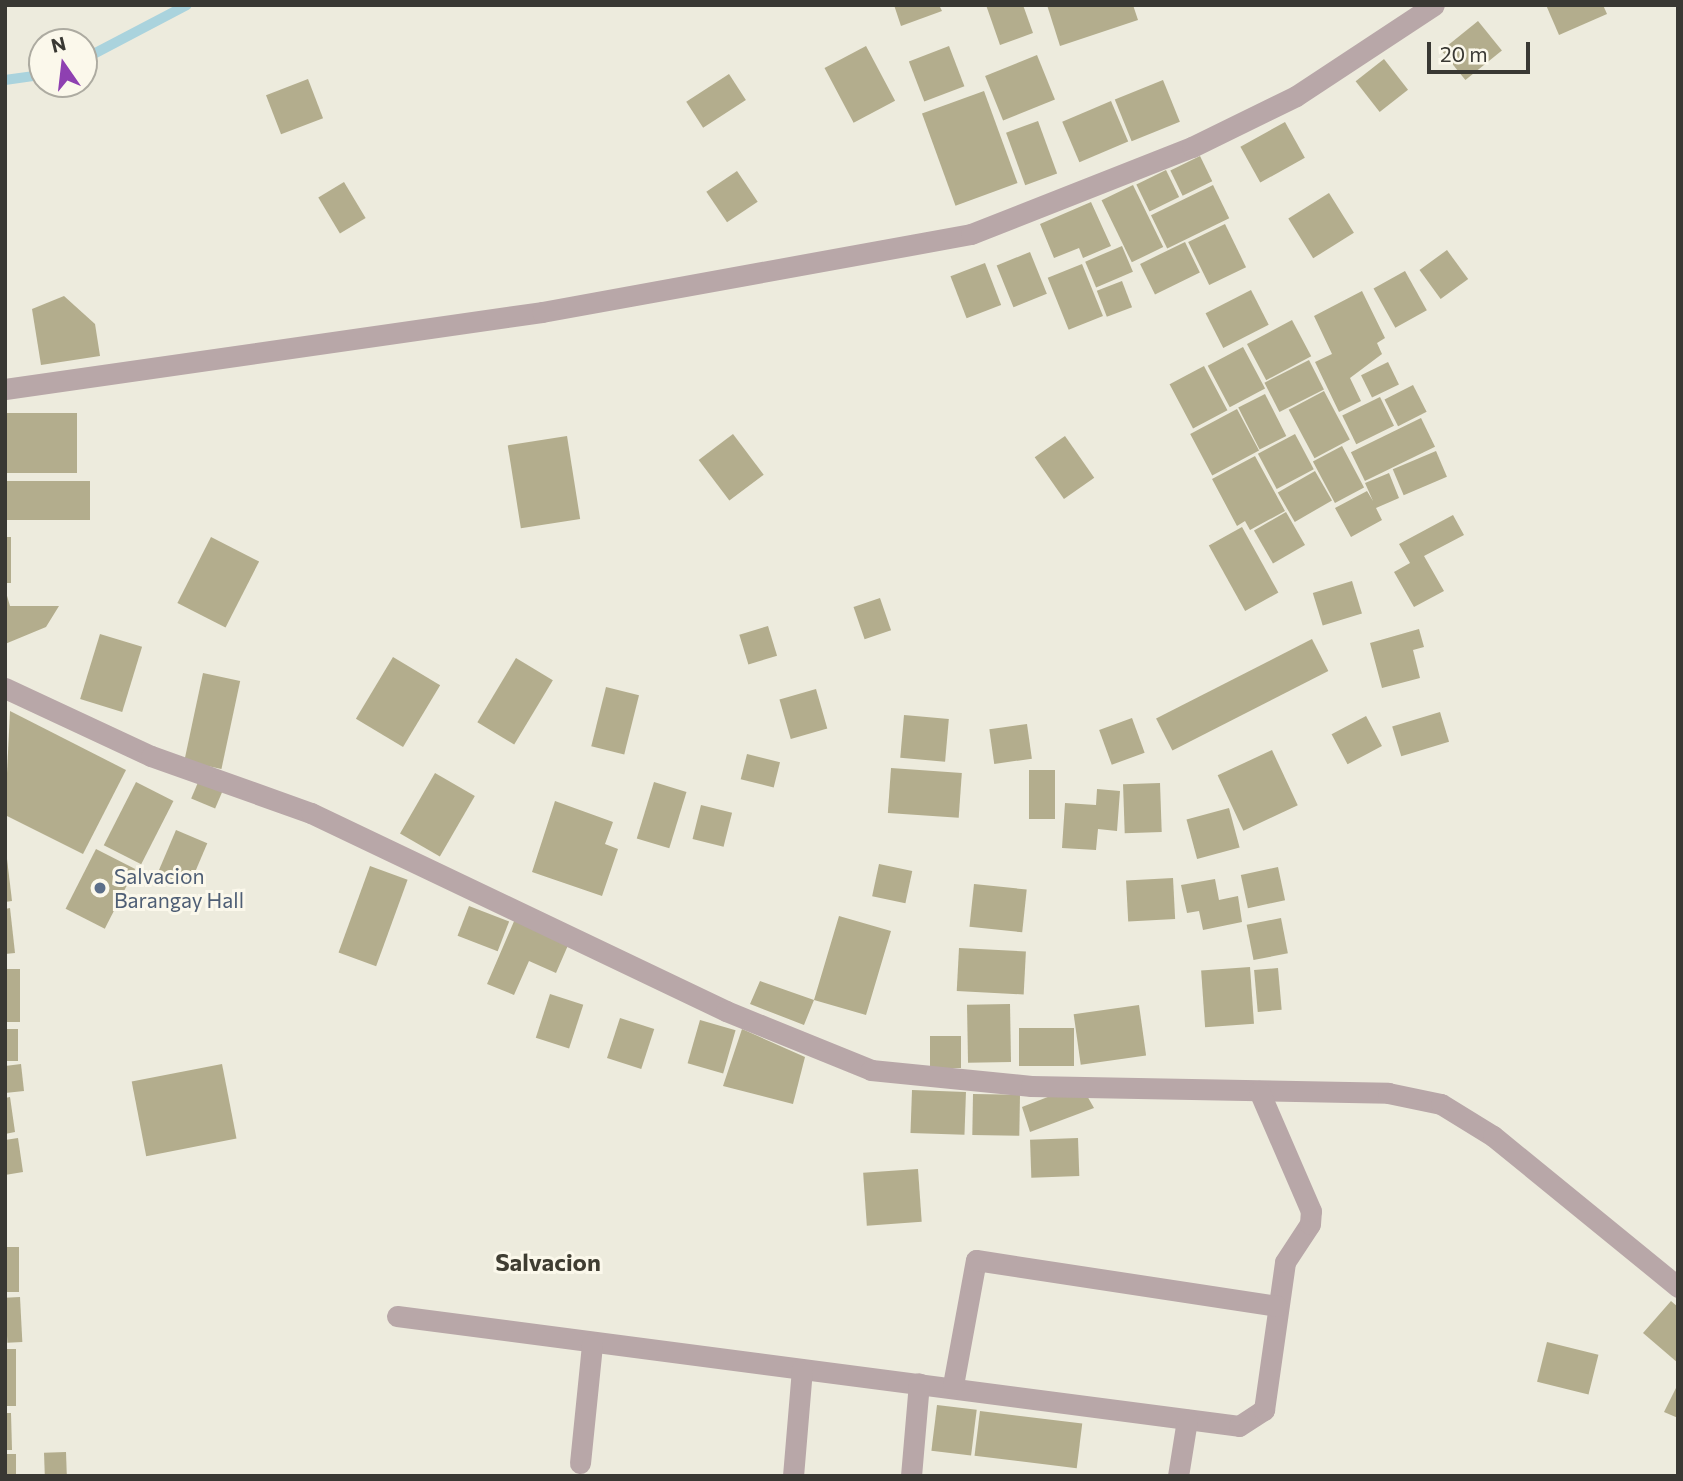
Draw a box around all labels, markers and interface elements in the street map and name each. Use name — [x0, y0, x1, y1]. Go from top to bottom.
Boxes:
north arrow — [28, 28, 98, 98]
scale bar — [1431, 28, 1534, 72]
text: N — [49, 31, 68, 57]
text: 20 m — [1440, 41, 1488, 66]
place label: Salvacion Barangay Hall — [114, 863, 244, 913]
marker: Salvacion Barangay Hall — [92, 880, 108, 896]
district label: Salvacion — [495, 1248, 601, 1276]

